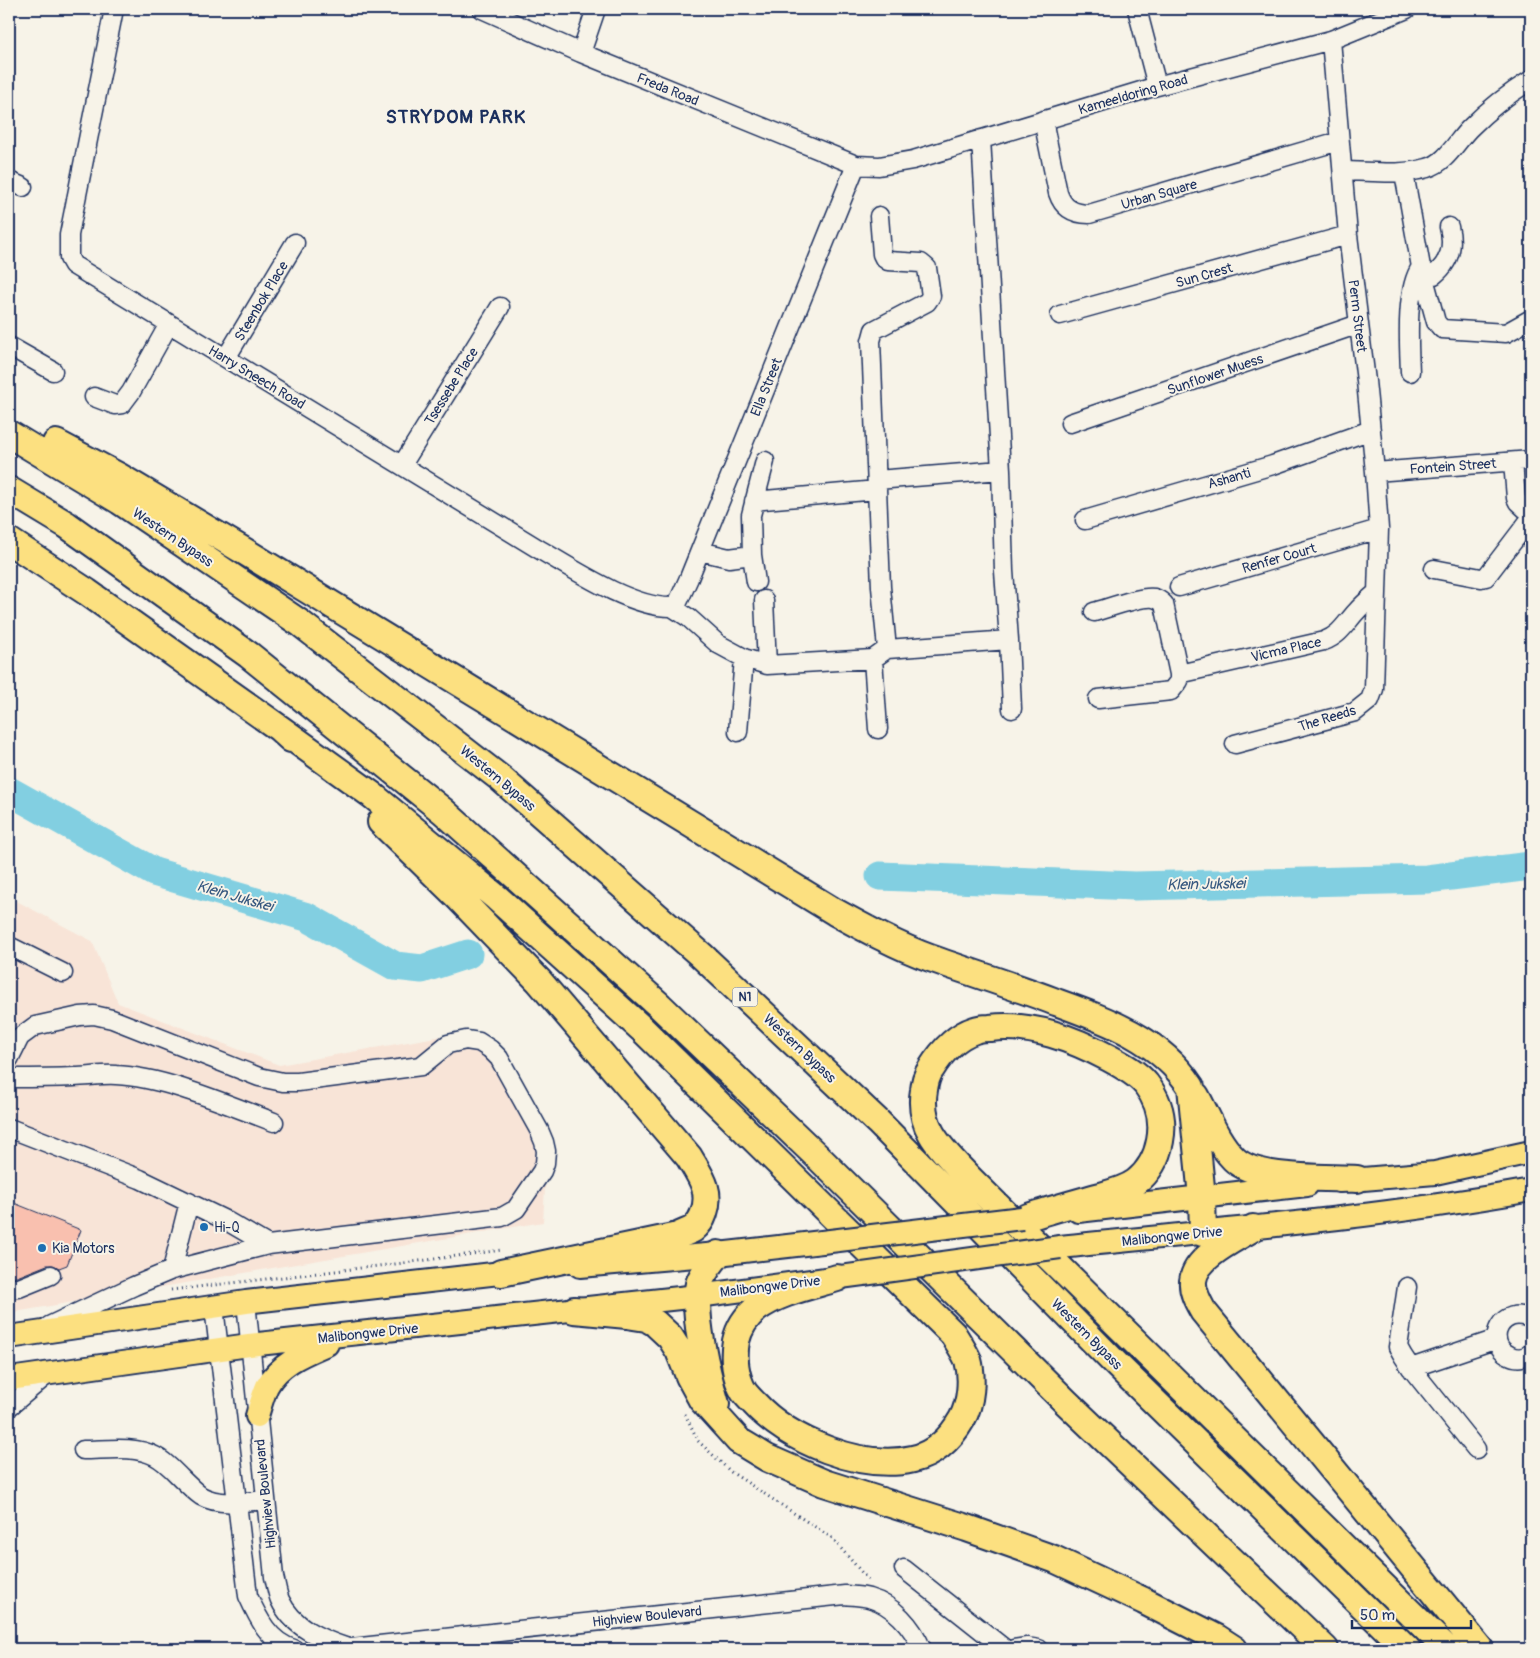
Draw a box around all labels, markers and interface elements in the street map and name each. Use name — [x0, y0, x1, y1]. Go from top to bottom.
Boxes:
street label: Freda Road — [634, 69, 701, 110]
street label: Kameeldoring Road — [1076, 71, 1190, 118]
district label: STRYDOM PARK — [386, 105, 526, 129]
street label: Urban Square — [1119, 176, 1199, 213]
street label: Steenbok Place — [231, 258, 292, 344]
street label: Sun Crest — [1174, 259, 1235, 292]
street label: Perm Street — [1345, 279, 1370, 354]
street label: Harry Sneech Road — [205, 342, 308, 413]
street label: Tsessebe Place — [421, 344, 482, 428]
street label: Sunflower Muess — [1165, 350, 1266, 399]
street label: Ella Street — [747, 355, 786, 419]
street label: Fontein Street — [1409, 455, 1497, 478]
street label: Ashanti — [1206, 464, 1253, 493]
street label: Western Bypass — [129, 504, 217, 571]
street label: Renfer Court — [1240, 540, 1318, 577]
street label: Vicma Place — [1249, 633, 1323, 666]
street label: The Reeds — [1296, 701, 1359, 735]
street label: Western Bypass — [457, 742, 539, 815]
water label: Klein Jukskei — [1167, 874, 1248, 895]
water label: Klein Jukskei — [195, 877, 277, 917]
road number: N1 — [732, 988, 758, 1006]
street label: Western Bypass — [760, 1010, 840, 1087]
place label: Hi-Q — [214, 1219, 240, 1236]
marker: Hi-Q — [198, 1221, 210, 1233]
street label: Malibongwe Drive — [1121, 1223, 1223, 1250]
place label: Kia Motors — [52, 1240, 115, 1257]
marker: Kia Motors — [36, 1242, 48, 1254]
street label: Malibongwe Drive — [719, 1272, 821, 1301]
street label: Western Bypass — [1048, 1295, 1126, 1374]
street label: Malibongwe Drive — [317, 1320, 419, 1347]
street label: Highview Boulevard — [251, 1438, 280, 1550]
scale bar — [1352, 1598, 1471, 1630]
street label: Highview Boulevard — [591, 1602, 703, 1631]
text: 50 m — [1360, 1606, 1395, 1625]

